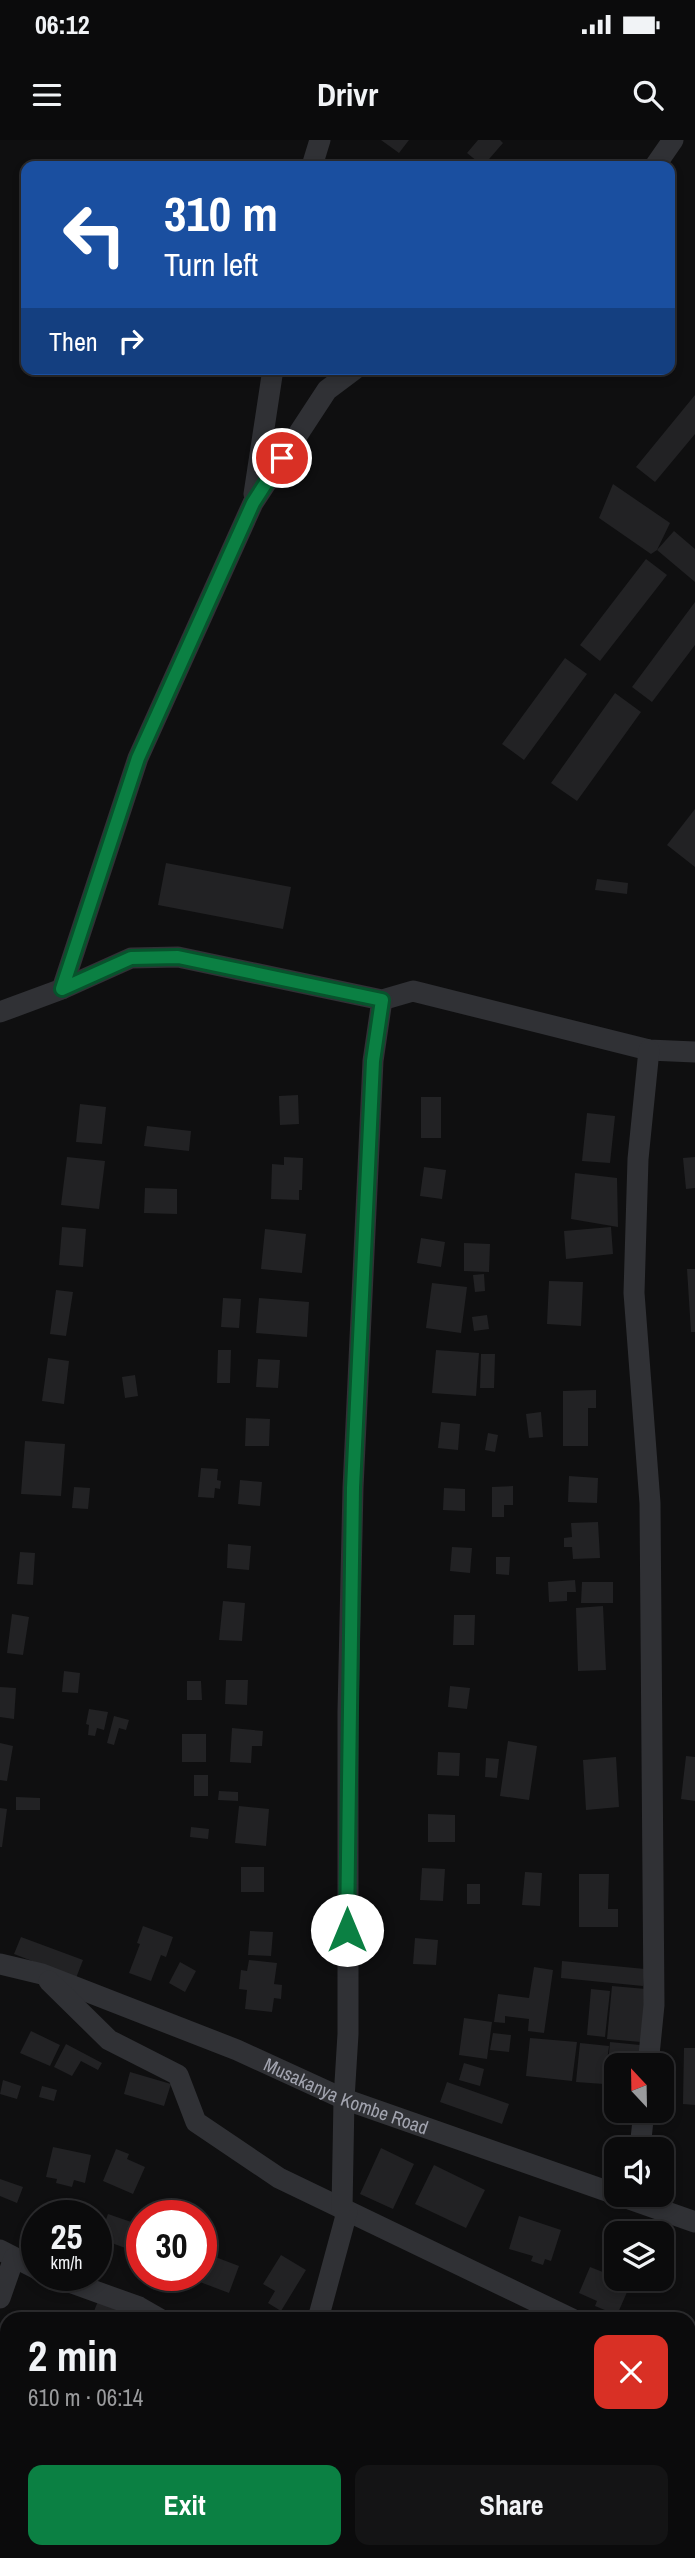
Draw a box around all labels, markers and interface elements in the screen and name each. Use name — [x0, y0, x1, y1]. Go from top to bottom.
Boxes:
text: 06:12 — [35, 7, 90, 42]
text: Drivr — [317, 73, 378, 116]
icon: menu — [28, 76, 66, 114]
icon: search — [629, 76, 667, 114]
text: 310 m — [164, 180, 278, 246]
icon: left — [49, 189, 140, 280]
text: Turn left — [164, 243, 258, 286]
icon: right — [112, 322, 150, 360]
text: Then — [49, 324, 98, 359]
pin — [252, 428, 312, 488]
icon: arrive — [263, 439, 301, 477]
position arrow — [310, 1893, 384, 1967]
street label: Musakanya Kombe Road — [260, 2051, 432, 2141]
north arrow — [604, 2053, 674, 2123]
map controls — [604, 2053, 674, 2291]
button: sound — [604, 2137, 674, 2207]
speed limit sign: 30 — [126, 2200, 217, 2291]
text: 25 — [51, 2213, 82, 2260]
button: layers — [604, 2221, 674, 2291]
text: km/h — [51, 2250, 83, 2275]
text: 2 min — [28, 2328, 118, 2384]
button: close — [594, 2335, 668, 2409]
text: 610 m · 06:14 — [28, 2382, 143, 2413]
button: Exit — [28, 2465, 341, 2545]
button: Share — [355, 2465, 668, 2545]

